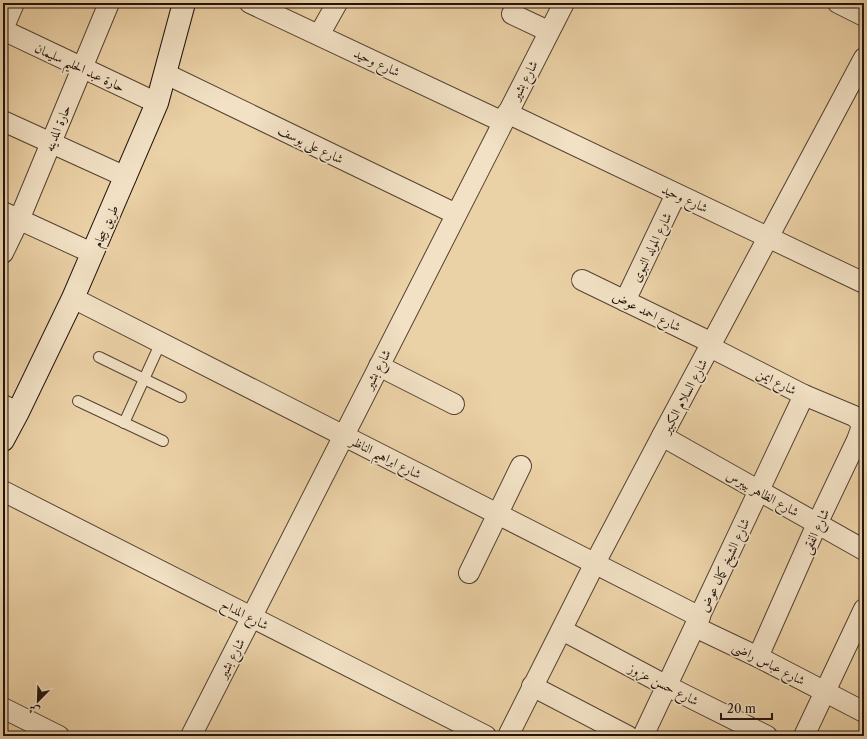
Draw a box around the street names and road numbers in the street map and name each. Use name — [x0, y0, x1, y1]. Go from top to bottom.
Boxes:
street label: حارة عبد الحليم سليمان — [30, 39, 128, 100]
street label: شارع وحيد — [350, 44, 403, 83]
street label: شارع بشير — [506, 57, 544, 106]
street label: حارة المدينه — [40, 102, 75, 154]
street label: شارع على يوسف — [274, 121, 346, 170]
street label: شارع وحيد — [658, 180, 711, 219]
street label: طريق بيجام — [89, 202, 125, 251]
street label: شارع المولد النبوى — [627, 210, 678, 286]
street label: شارع احمد عوض — [608, 288, 684, 338]
street label: شارع بشير — [359, 346, 397, 395]
street label: شارع السلام الكبير — [657, 356, 714, 440]
street label: شارع ايمن — [753, 364, 800, 401]
street label: شارع ابراهيم الناظر — [343, 431, 424, 487]
street label: شارع الظاهر بيبرس — [722, 466, 802, 523]
street label: شارع الفقى — [798, 506, 836, 558]
street label: شارع الشيخ كمال عوض — [695, 516, 756, 616]
street label: شارع المداح — [217, 595, 271, 636]
street label: شارع بشير — [213, 635, 251, 684]
street label: شارع عباس راضى — [728, 638, 808, 692]
street label: شارع حسن عزوز — [623, 659, 702, 712]

